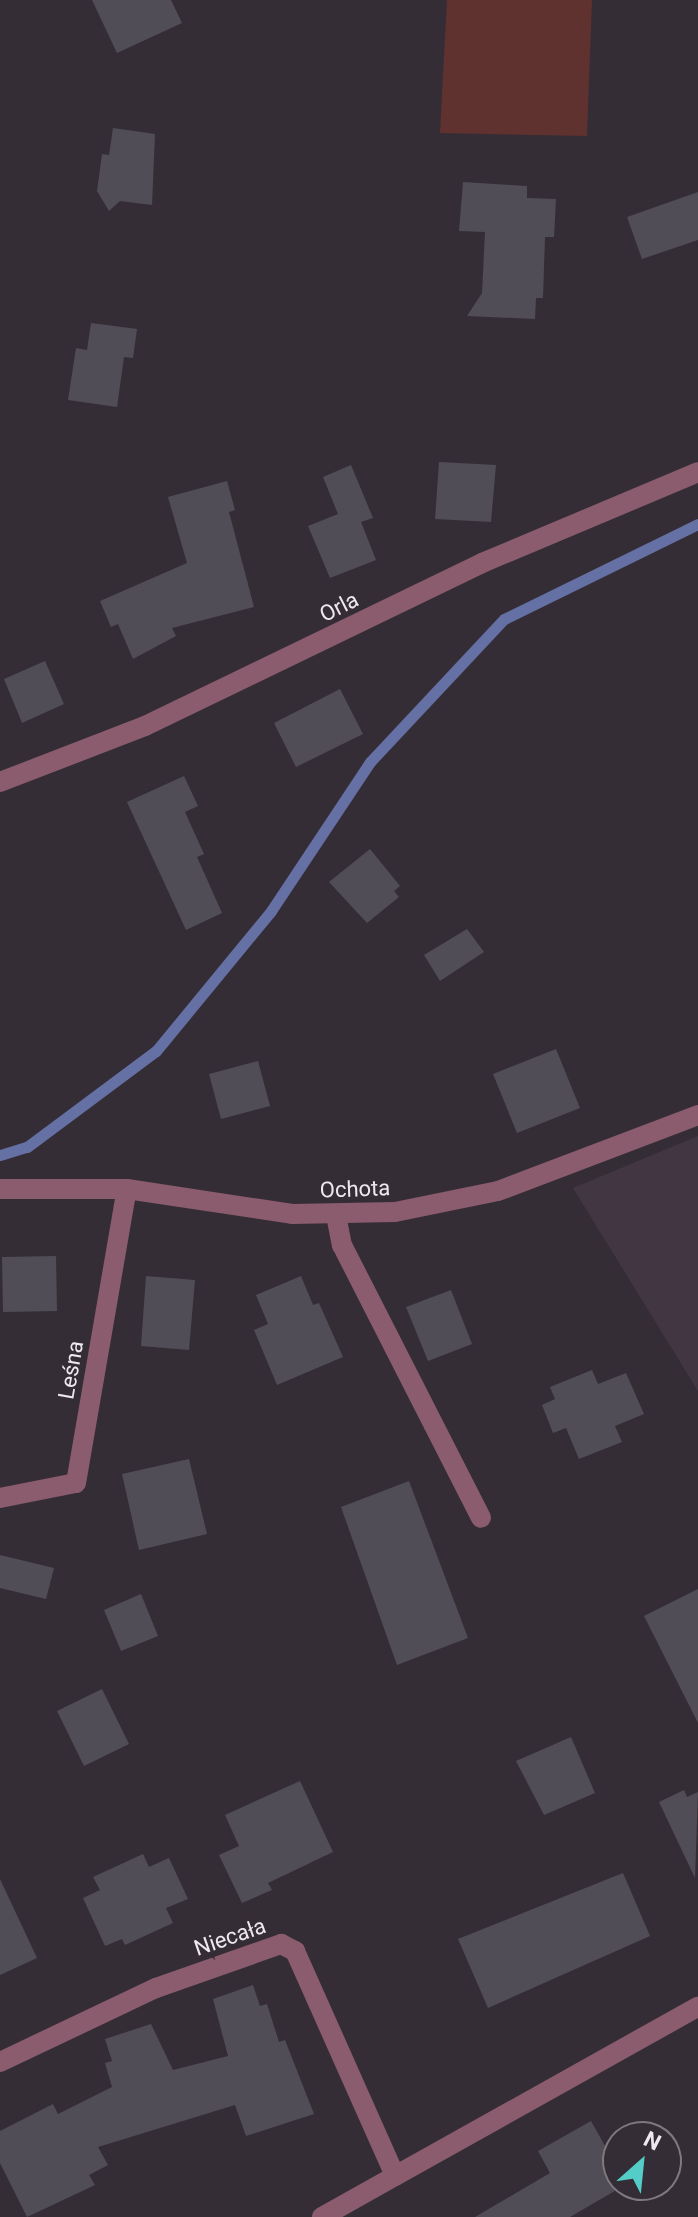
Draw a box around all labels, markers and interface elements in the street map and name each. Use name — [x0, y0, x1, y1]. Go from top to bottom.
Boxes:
street label: Orla — [315, 586, 363, 628]
street label: Ochota — [319, 1175, 391, 1203]
street label: Leśna — [53, 1339, 89, 1401]
street label: Niecała — [191, 1912, 269, 1962]
north arrow — [602, 2121, 682, 2201]
text: N — [640, 2126, 665, 2156]

